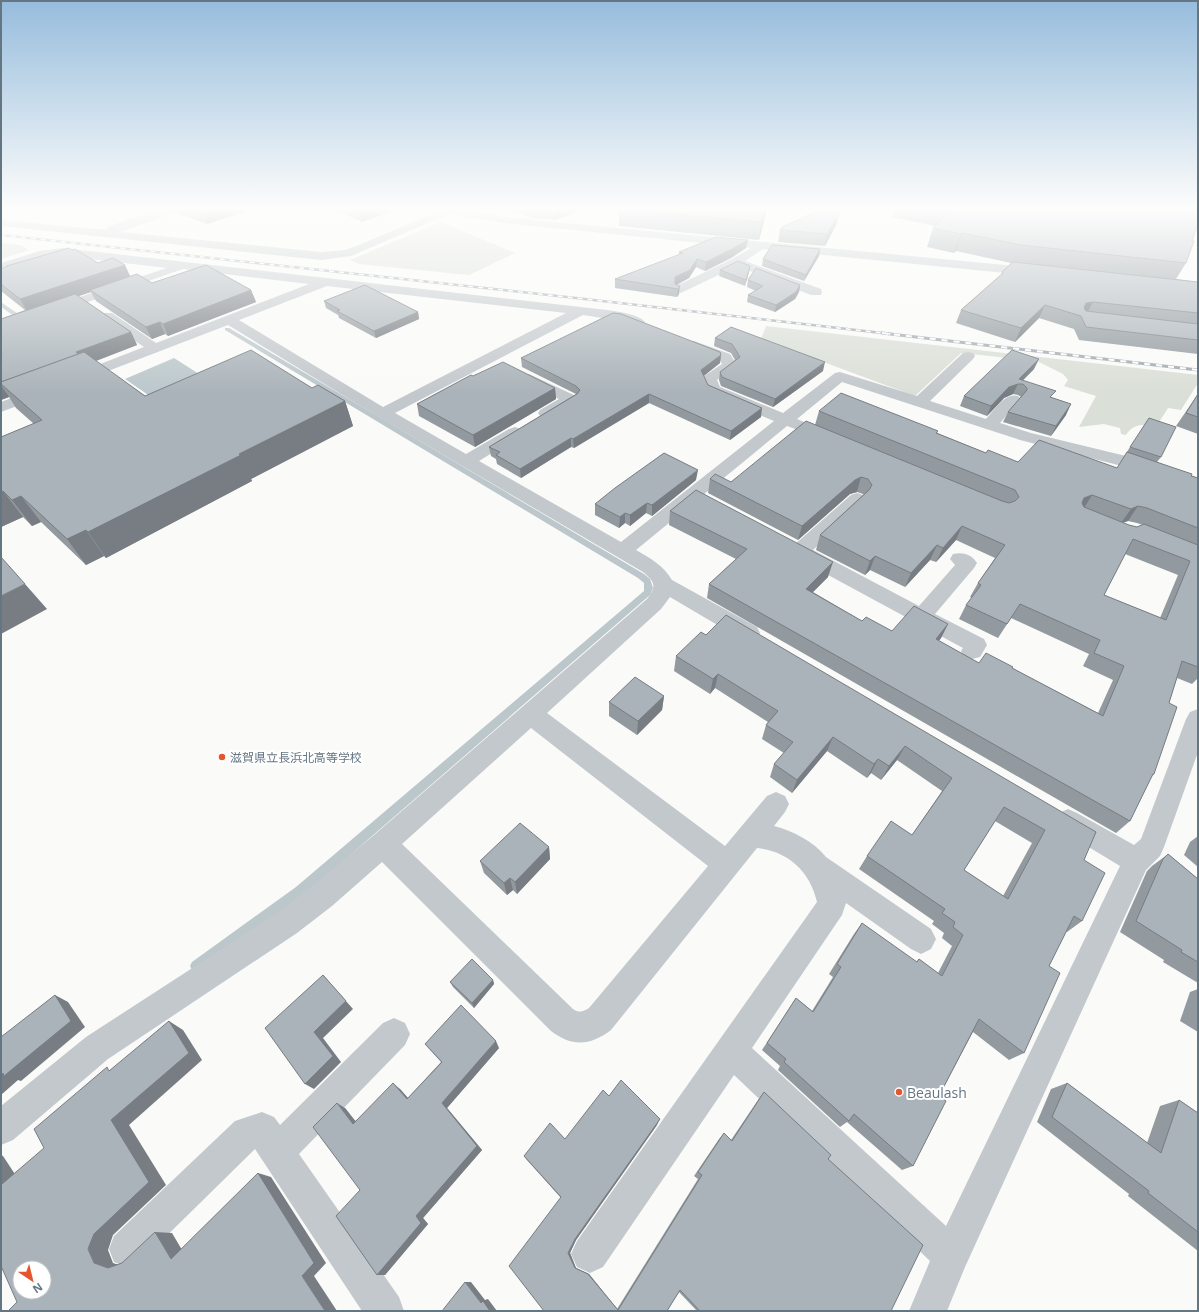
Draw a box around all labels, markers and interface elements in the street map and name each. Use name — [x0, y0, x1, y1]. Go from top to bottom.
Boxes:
place label: 滋賀県立長浜北高等学校 — [230, 749, 362, 766]
marker: 滋賀県立長浜北高等学校 — [217, 752, 227, 762]
place label: Beaulash — [907, 1083, 967, 1102]
marker: Beaulash — [894, 1087, 904, 1097]
north arrow — [12, 1260, 52, 1300]
text: N — [30, 1280, 46, 1297]

